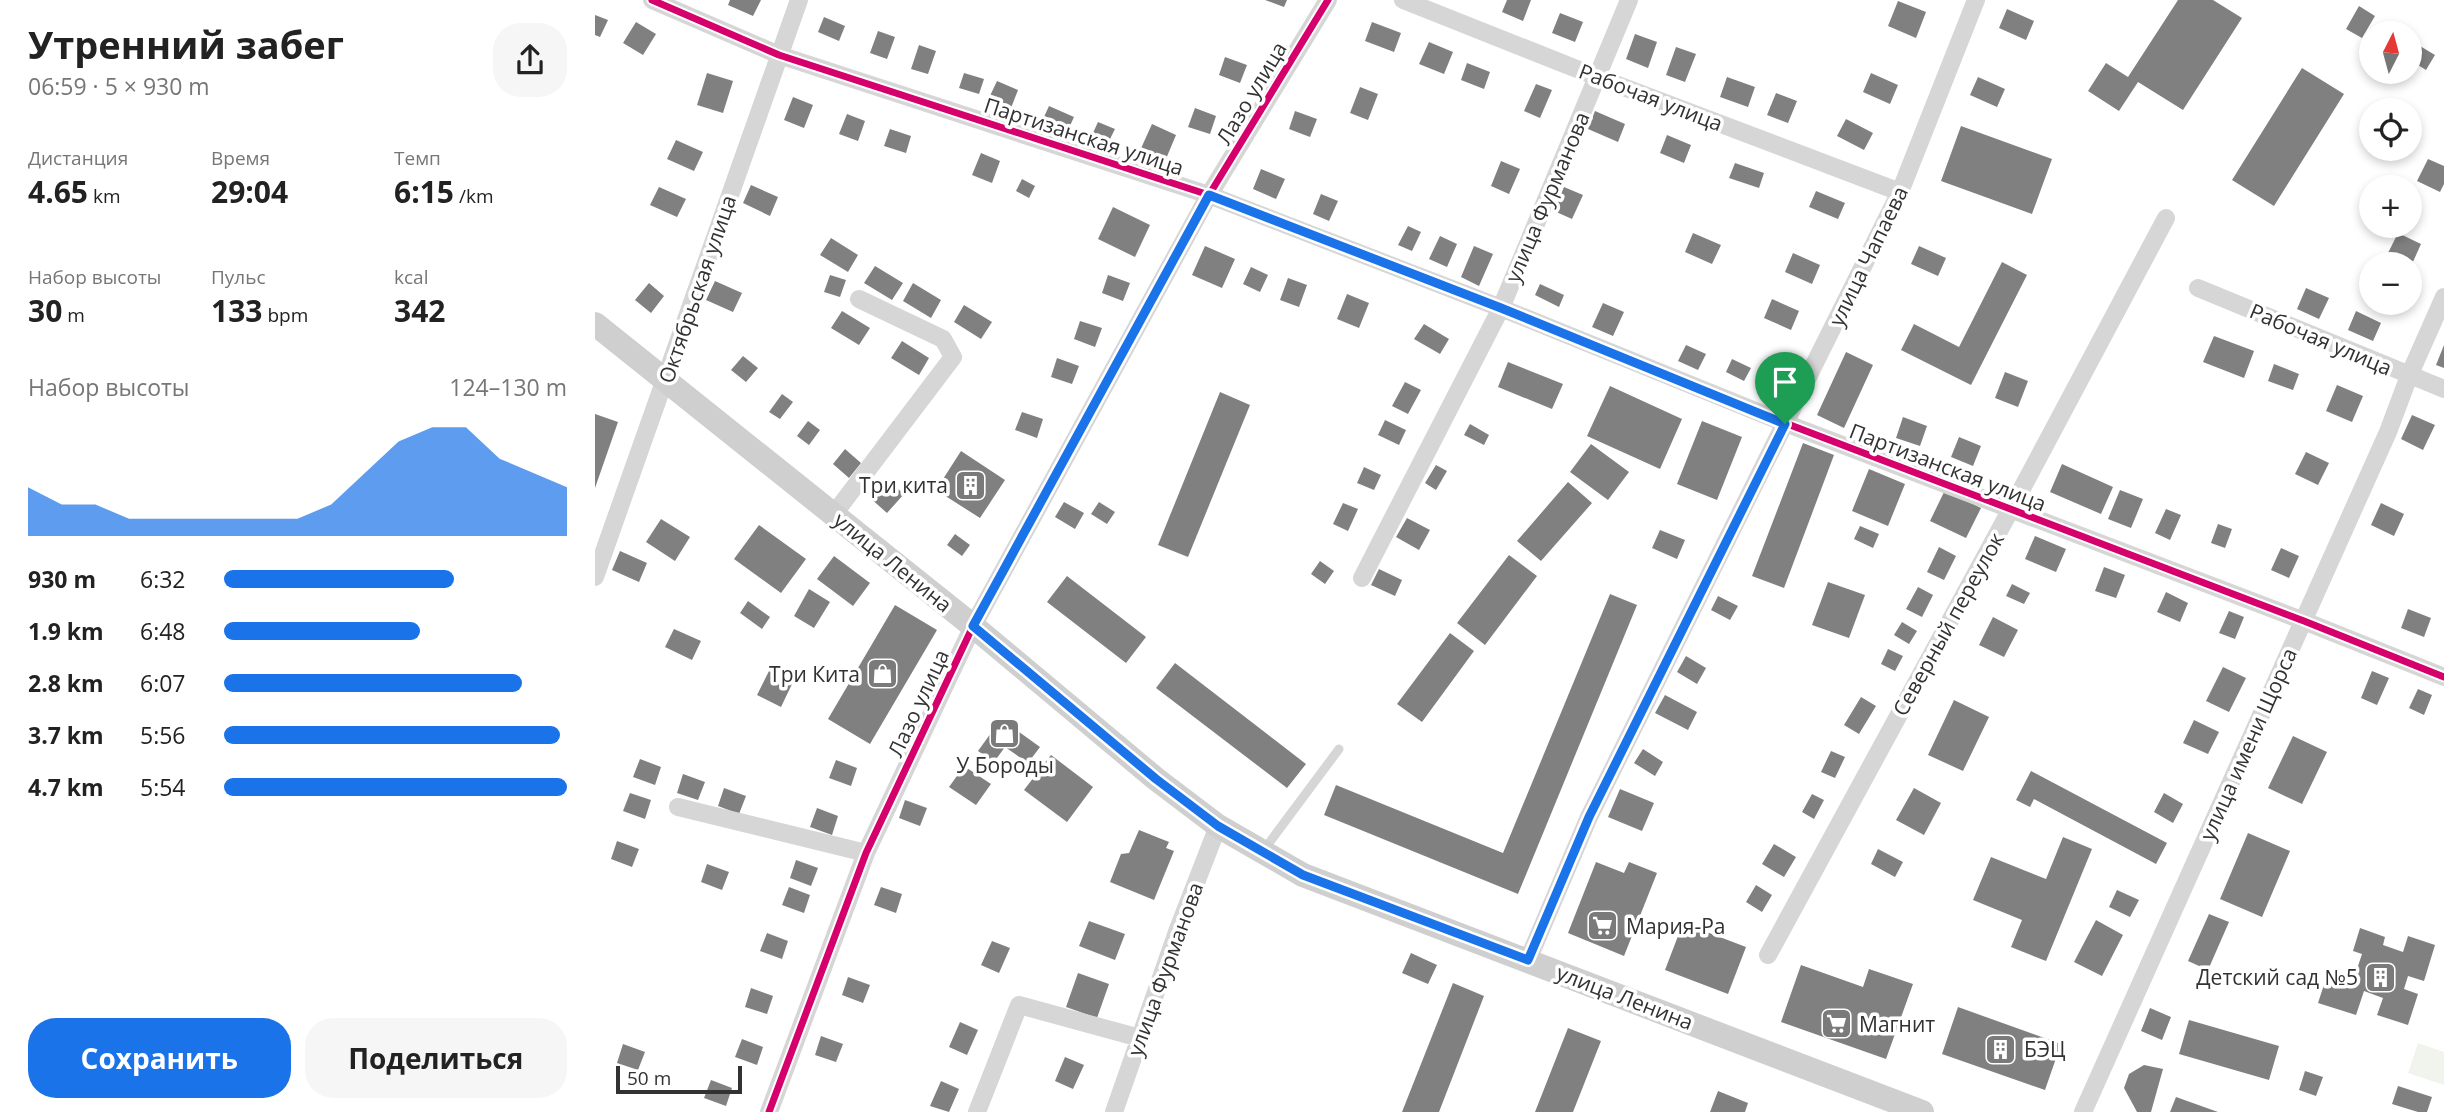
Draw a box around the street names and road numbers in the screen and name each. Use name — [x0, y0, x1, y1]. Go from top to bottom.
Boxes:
street label: Лазо улица — [1209, 36, 1293, 150]
street label: Рабочая улица — [1575, 57, 1727, 137]
street label: Партизанская улица — [981, 90, 1187, 182]
street label: улица Фурманова — [1498, 107, 1596, 287]
street label: улица Чапаева — [1822, 181, 1914, 331]
street label: Октябрьская улица — [652, 191, 742, 387]
street label: Рабочая улица — [2246, 296, 2396, 382]
street label: Партизанская улица — [1846, 417, 2050, 517]
street label: улица Ленина — [828, 506, 958, 618]
street label: Северный переулок — [1886, 527, 2010, 721]
street label: улица имени Щорса — [2193, 643, 2303, 845]
street label: Лазо улица — [881, 645, 955, 761]
street label: улица Фурманова — [1121, 878, 1209, 1060]
street label: улица Ленина — [1553, 958, 1697, 1036]

